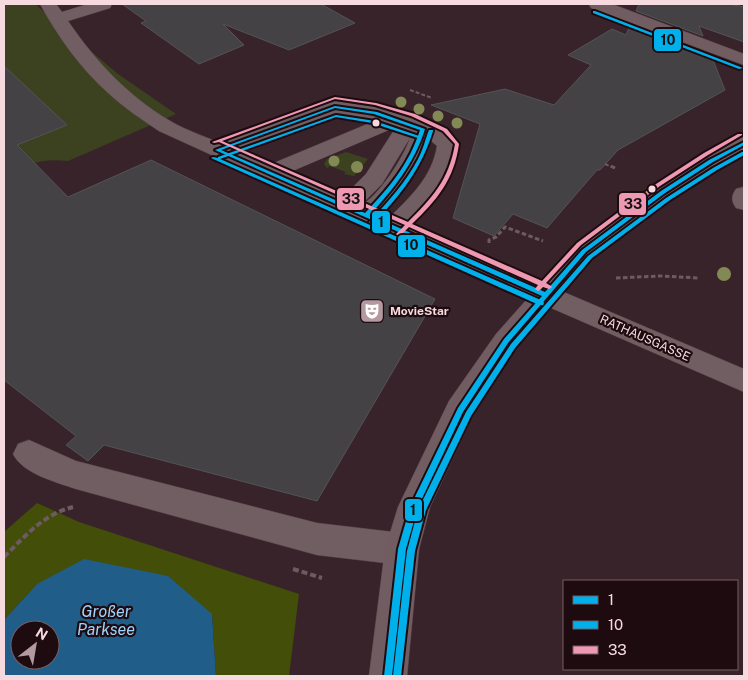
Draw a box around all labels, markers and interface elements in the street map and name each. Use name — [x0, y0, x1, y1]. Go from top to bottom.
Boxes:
line badge: 10 — [653, 28, 682, 52]
text: 10 — [660, 32, 676, 48]
unlabelled marker — [371, 118, 381, 128]
unlabelled marker — [647, 184, 657, 194]
line badge: 33 — [336, 187, 365, 211]
text: 33 — [342, 191, 360, 207]
line badge: 33 — [618, 192, 647, 216]
text: 33 — [624, 196, 642, 212]
line badge: 1 — [371, 210, 391, 234]
text: 1 — [378, 214, 384, 230]
line badge: 10 — [397, 234, 426, 258]
text: 10 — [403, 237, 419, 253]
theatre icon: MovieStar — [359, 298, 385, 324]
place label: MovieStar — [390, 304, 449, 318]
street label: RATHAUSGASSE — [598, 312, 692, 364]
line badge: 1 — [404, 498, 423, 522]
text: 1 — [410, 502, 416, 518]
legend — [563, 580, 738, 670]
text: 1 — [608, 591, 614, 608]
water label: Großer Parksee — [77, 602, 135, 639]
text: 10 — [608, 616, 623, 633]
north arrow — [10, 620, 60, 670]
text: N — [33, 624, 51, 644]
text: 33 — [608, 641, 627, 658]

